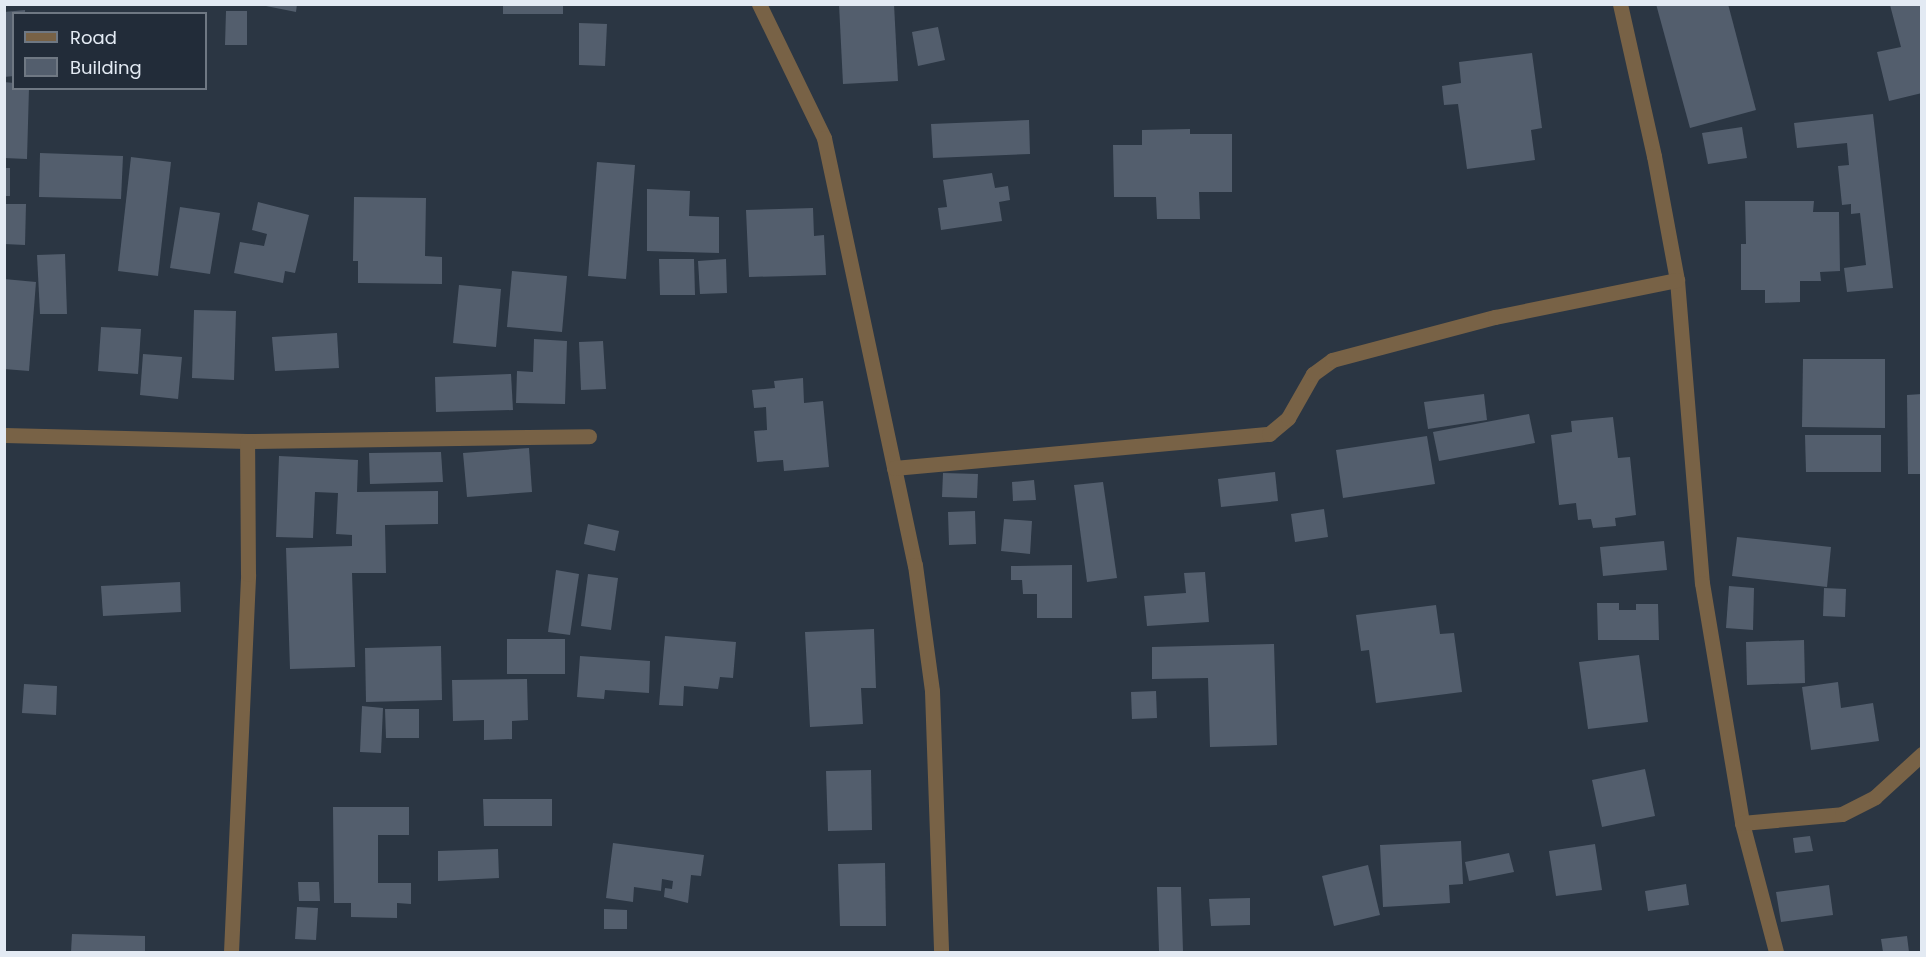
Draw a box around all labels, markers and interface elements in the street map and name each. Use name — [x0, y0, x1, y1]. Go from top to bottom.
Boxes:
legend — [12, 12, 207, 90]
text: Road — [70, 25, 117, 50]
text: Building — [70, 55, 142, 80]

